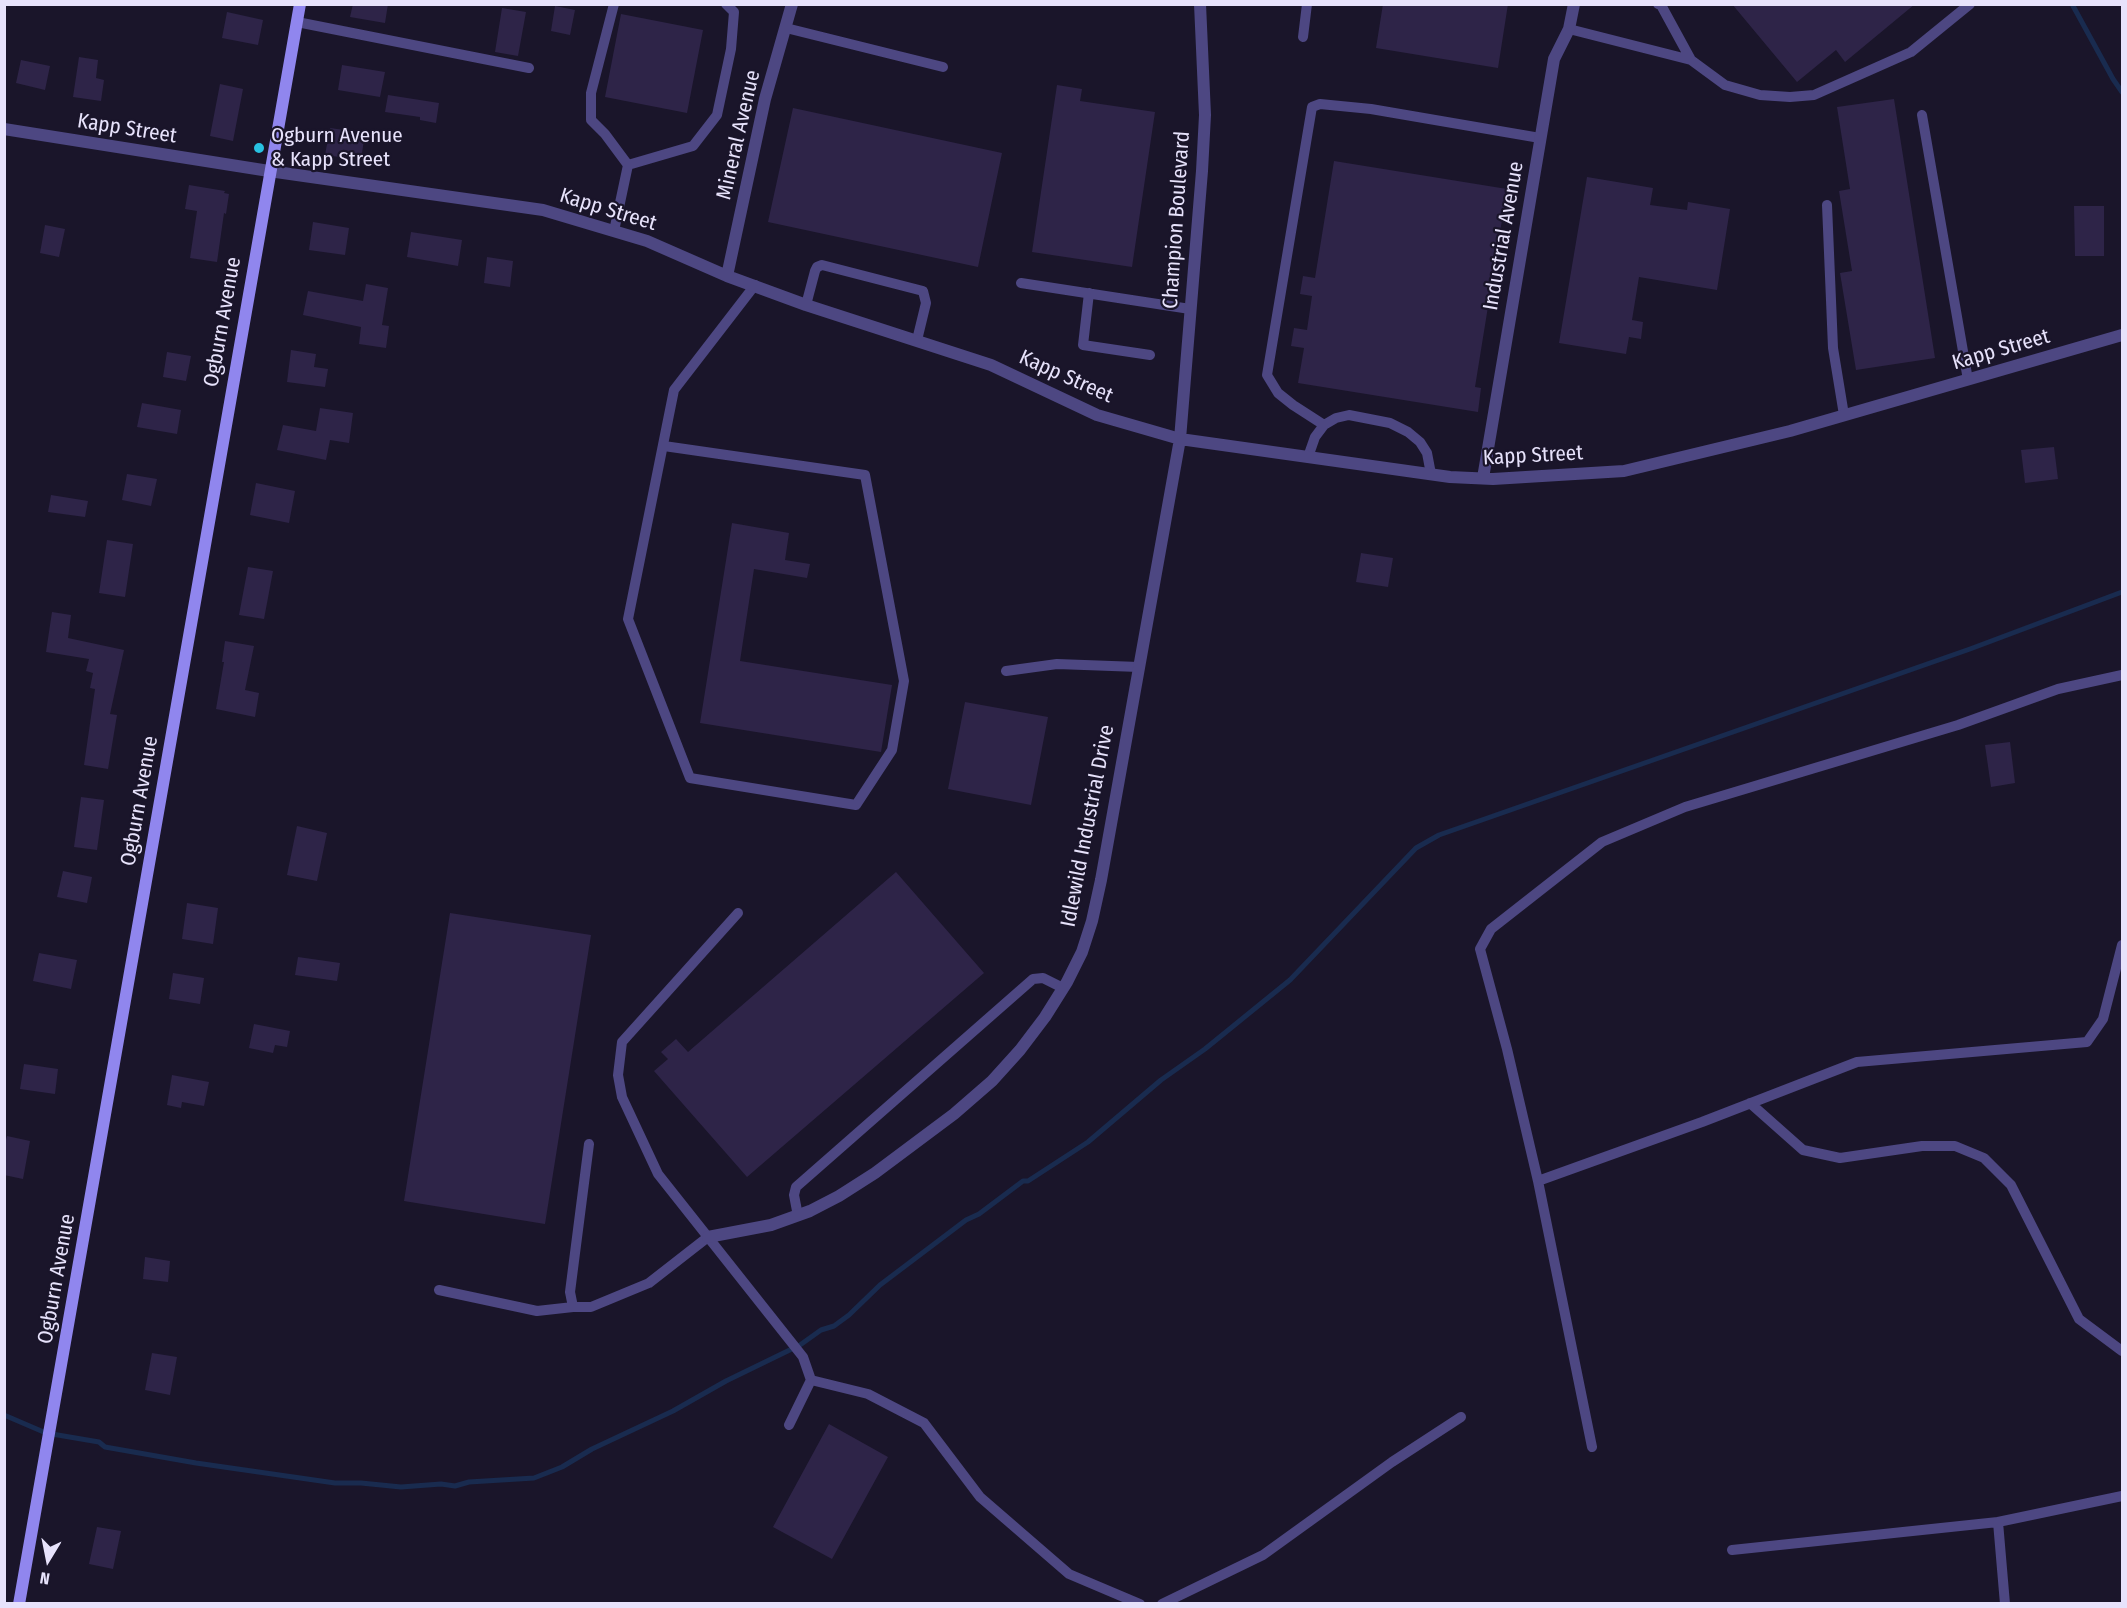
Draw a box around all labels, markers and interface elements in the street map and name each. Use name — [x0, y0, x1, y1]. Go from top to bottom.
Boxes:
street label: Mineral Avenue — [712, 68, 766, 202]
street label: Kapp Street — [76, 109, 178, 149]
place label: Ogburn Avenue & Kapp Street — [271, 123, 403, 173]
street label: Champion Boulevard — [1158, 130, 1196, 310]
marker: Ogburn Avenue & Kapp Street — [252, 141, 266, 155]
street label: Industrial Avenue — [1478, 159, 1530, 313]
street label: Kapp Street — [556, 183, 660, 237]
street label: Ogburn Avenue — [199, 255, 247, 389]
street label: Kapp Street — [1949, 324, 2053, 376]
street label: Kapp Street — [1015, 345, 1117, 409]
street label: Kapp Street — [1482, 441, 1584, 471]
street label: Idlewild Industrial Drive — [1056, 723, 1120, 929]
street label: Ogburn Avenue — [116, 734, 164, 868]
street label: Ogburn Avenue — [33, 1212, 81, 1346]
north arrow — [18, 1530, 78, 1590]
text: N — [38, 1568, 51, 1588]

